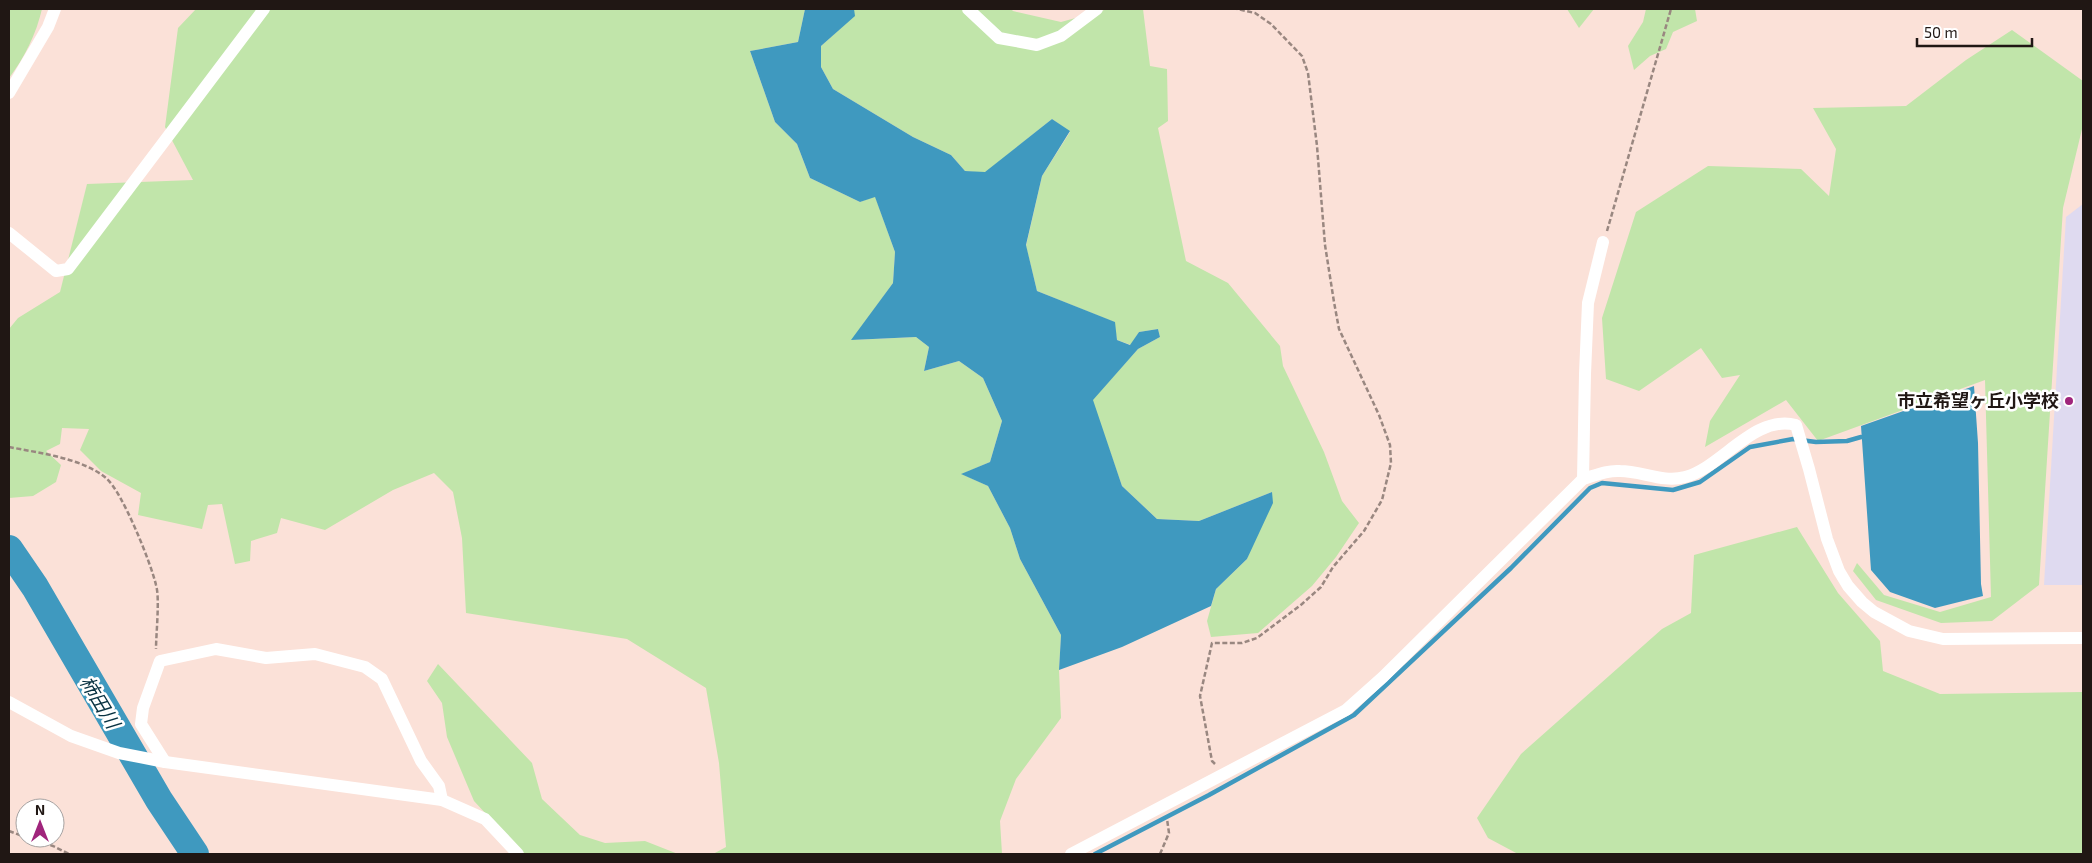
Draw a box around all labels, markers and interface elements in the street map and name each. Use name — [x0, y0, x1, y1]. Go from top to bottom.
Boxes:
scale bar — [1917, 15, 2032, 47]
text: 50 m — [1924, 23, 1958, 41]
place label: 市立希望ヶ丘小学校 — [1897, 389, 2059, 411]
marker: 市立希望ヶ丘小学校 — [2063, 395, 2075, 407]
water label: 柿田川 — [76, 671, 126, 734]
north arrow — [15, 798, 65, 848]
text: N — [35, 801, 45, 818]

